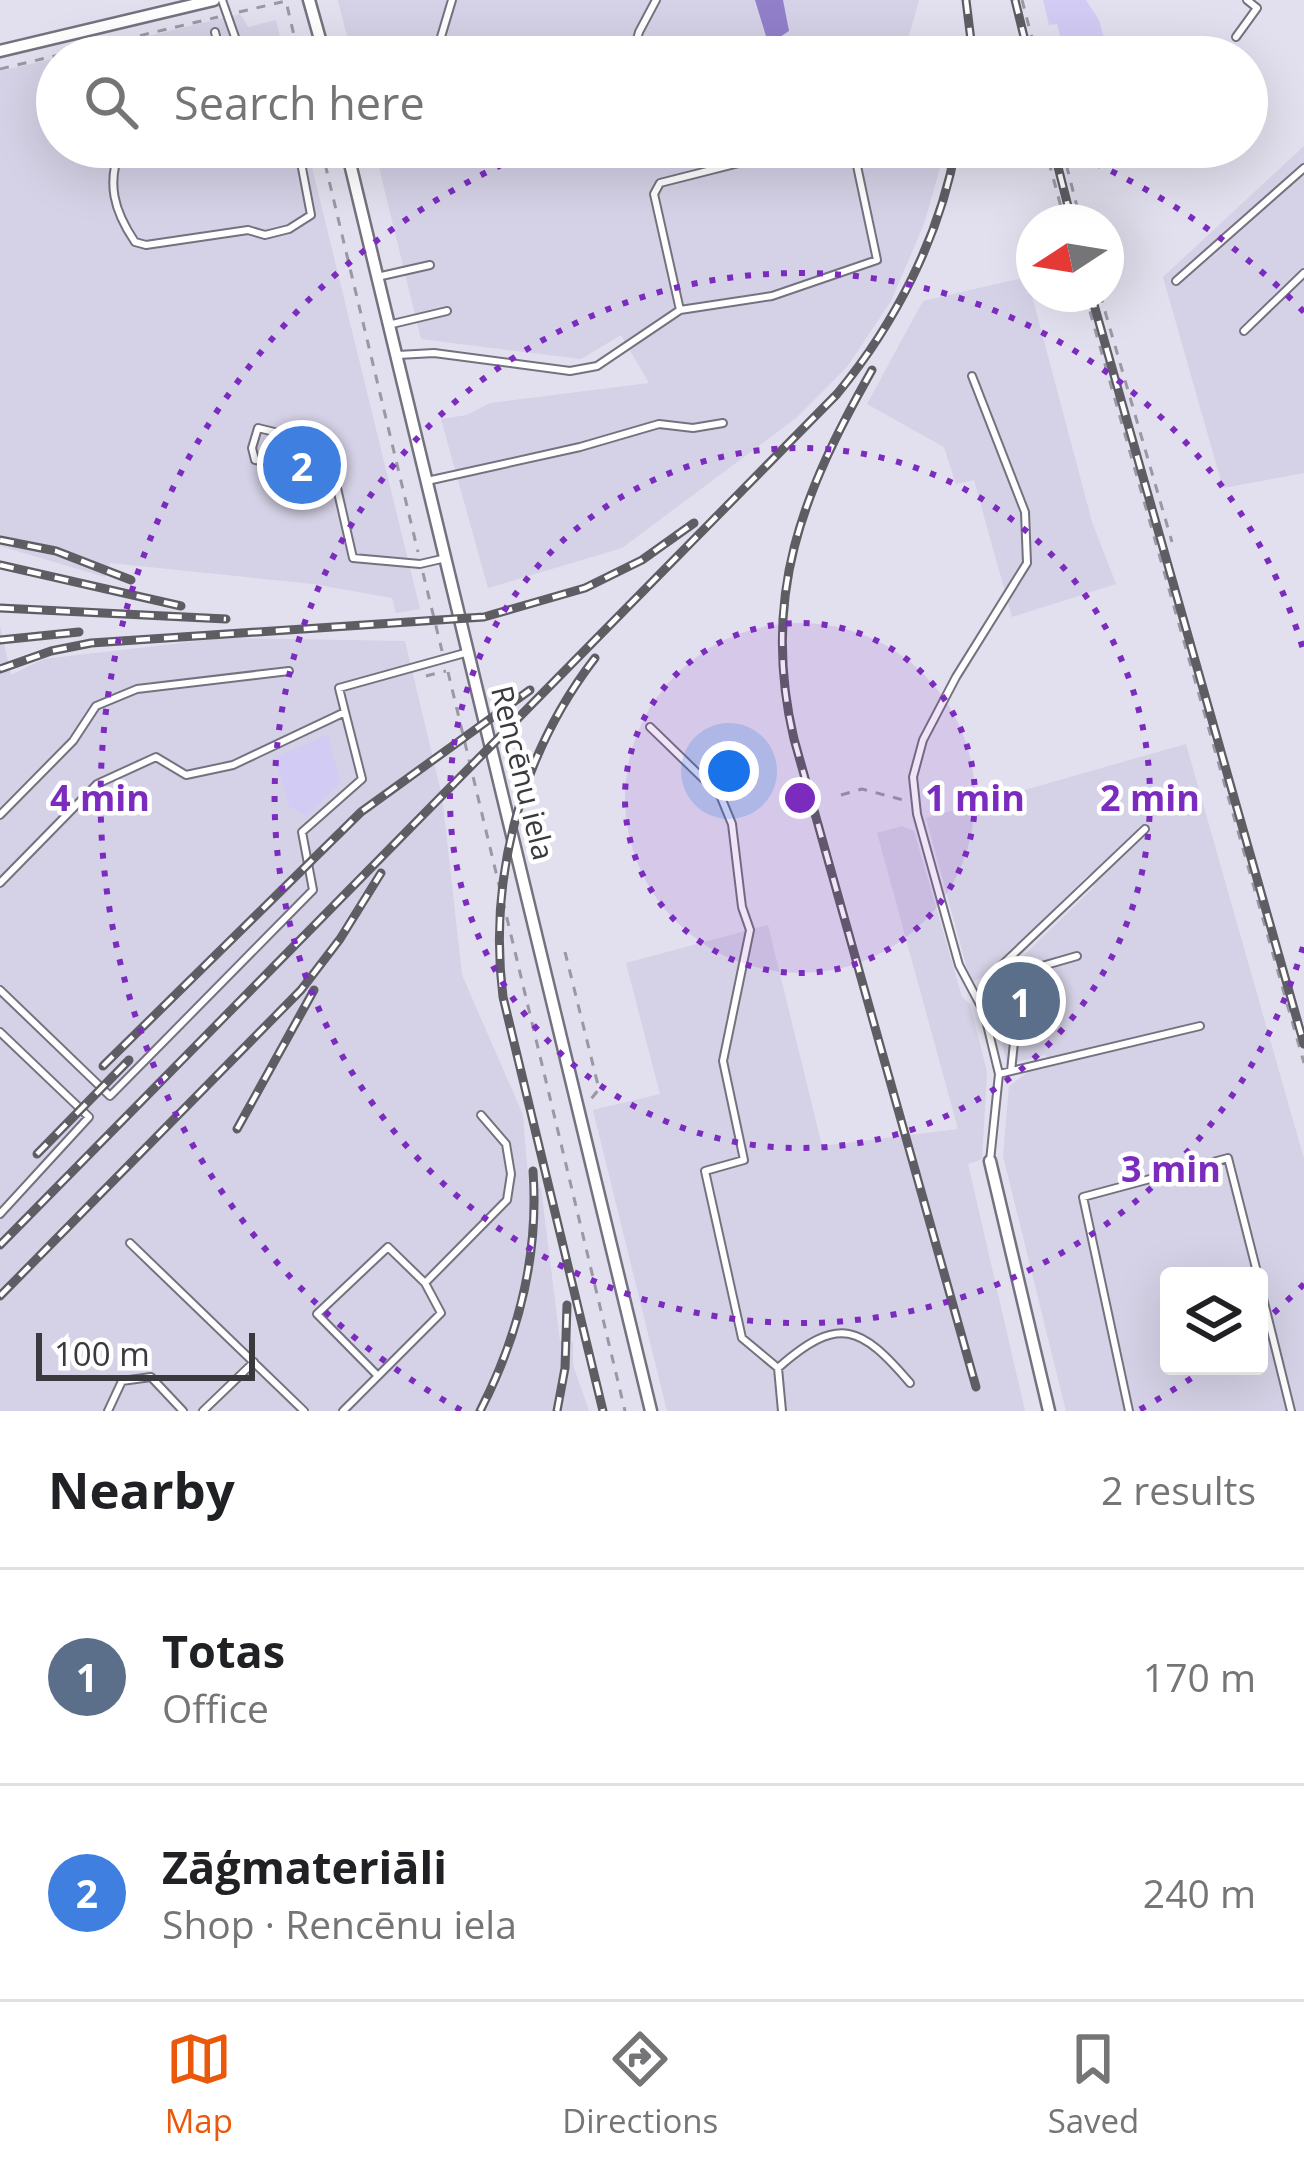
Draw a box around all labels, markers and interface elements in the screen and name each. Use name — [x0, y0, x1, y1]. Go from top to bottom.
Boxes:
search box — [36, 36, 1268, 168]
icon: search — [78, 69, 144, 135]
text: Search here — [174, 72, 425, 133]
north arrow — [1016, 204, 1124, 312]
pin: 2 — [263, 420, 341, 510]
street label: Rencēnu iela — [482, 681, 565, 864]
your location — [699, 741, 759, 801]
text: 4 min — [50, 773, 150, 822]
text: 1 min — [925, 773, 1025, 822]
text: 2 min — [1100, 773, 1200, 822]
centre of rings — [779, 777, 821, 819]
pin: 1 — [982, 956, 1060, 1046]
text: 3 min — [1121, 1144, 1221, 1193]
map controls — [1160, 1267, 1268, 1375]
button: layers — [1160, 1267, 1268, 1375]
scale bar — [36, 1327, 255, 1380]
text: 100 m — [54, 1331, 150, 1376]
text: Nearby — [48, 1454, 235, 1524]
text: 2 results — [1101, 1463, 1256, 1516]
text: Totas — [162, 1620, 285, 1681]
text: 1 — [76, 1650, 98, 1703]
text: 170 m — [1143, 1650, 1256, 1703]
text: Office — [162, 1681, 269, 1734]
text: Zāģmateriāli — [162, 1836, 447, 1897]
text: 2 — [76, 1866, 98, 1919]
text: 240 m — [1143, 1866, 1256, 1919]
text: Shop · Rencēnu iela — [162, 1897, 517, 1950]
tab: Map — [165, 2026, 233, 2143]
tab: Directions — [562, 2026, 718, 2143]
tab: Saved — [1048, 2026, 1139, 2143]

